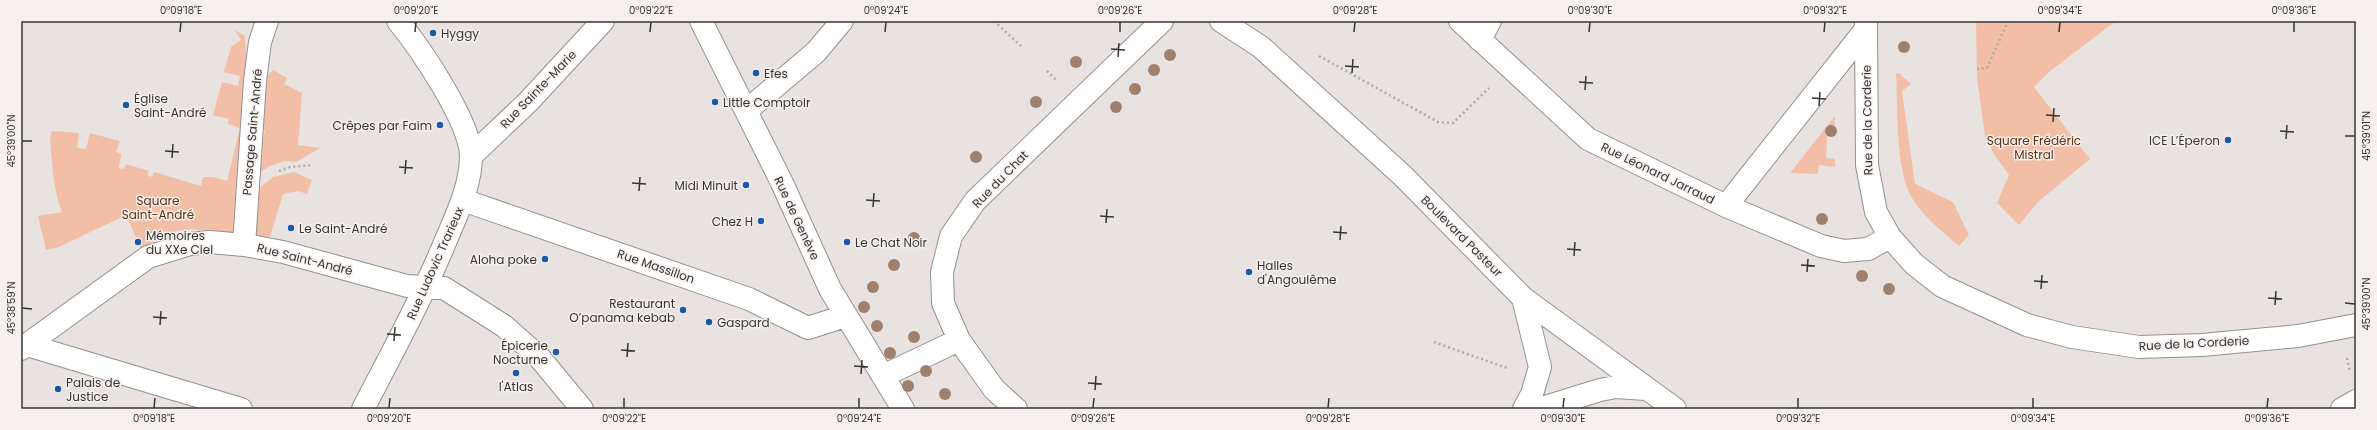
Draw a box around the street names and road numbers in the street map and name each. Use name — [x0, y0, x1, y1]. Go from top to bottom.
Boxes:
street label: Rue Sainte-Marie — [496, 46, 580, 132]
street label: Rue de la Corderie — [1858, 65, 1876, 175]
street label: Passage Saint-André — [238, 68, 266, 196]
street label: Rue Léonard Jarraud — [1598, 138, 1718, 208]
street label: Rue du Chat — [968, 146, 1032, 212]
street label: Rue de Genève — [770, 173, 824, 263]
street label: Boulevard Pasteur — [1417, 191, 1507, 281]
street label: Rue Ludovic Trarieux — [402, 204, 468, 322]
street label: Rue Saint-André — [255, 239, 355, 279]
street label: Rue Massillon — [615, 245, 697, 287]
street label: Rue de la Corderie — [2138, 332, 2250, 354]

